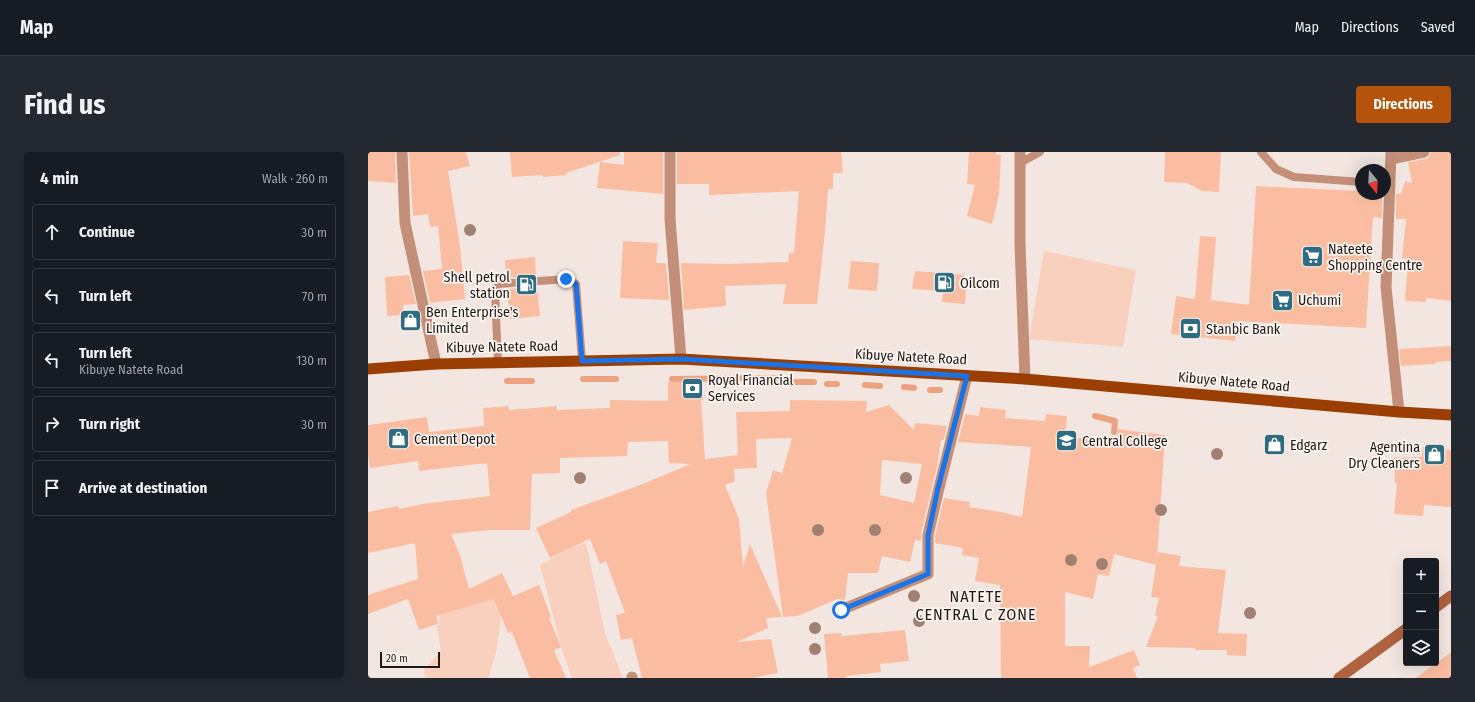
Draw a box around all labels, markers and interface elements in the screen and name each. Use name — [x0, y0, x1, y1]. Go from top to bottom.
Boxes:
text: Map — [20, 16, 53, 39]
text: Map — [1295, 19, 1319, 36]
text: Directions — [1341, 19, 1399, 36]
text: Saved — [1421, 19, 1455, 36]
button: Directions — [1356, 86, 1451, 123]
text: Find us — [24, 88, 106, 121]
north arrow — [1355, 164, 1391, 200]
text: 4 min — [40, 168, 79, 189]
text: Walk · 260 m — [262, 171, 328, 186]
icon: ahead — [41, 221, 63, 243]
text: Continue — [79, 223, 135, 241]
text: 30 m — [301, 225, 327, 240]
place label: Nateete Shopping Centre — [1328, 241, 1423, 274]
supermarket icon: Nateete Shopping Centre — [1299, 244, 1325, 270]
place label: Shell petrol station — [444, 269, 510, 302]
route end — [557, 270, 575, 288]
fuel station icon: Oilcom — [932, 270, 958, 296]
fuel station icon: Shell petrol station — [513, 272, 539, 298]
place label: Oilcom — [960, 275, 1000, 292]
icon: left — [41, 285, 63, 307]
text: Turn left — [79, 287, 132, 305]
supermarket icon: Uchumi — [1270, 287, 1296, 313]
text: 70 m — [302, 289, 327, 304]
place label: Uchumi — [1298, 292, 1341, 309]
place label: Ben Enterprise's Limited — [426, 304, 519, 337]
shop icon: Ben Enterprise's Limited — [398, 307, 424, 333]
bank icon: Stanbic Bank — [1177, 316, 1203, 342]
place label: Stanbic Bank — [1206, 321, 1281, 338]
street label: Kibuye Natete Road — [446, 338, 558, 356]
text: Turn left — [79, 344, 132, 362]
street label: Kibuye Natete Road — [854, 346, 968, 368]
icon: left — [41, 349, 63, 371]
text: 130 m — [296, 353, 327, 368]
text: Kibuye Natete Road — [79, 362, 183, 377]
street label: Kibuye Natete Road — [1177, 369, 1291, 395]
place label: Royal Financial Services — [708, 372, 794, 405]
bank icon: Royal Financial Services — [680, 375, 706, 401]
icon: right — [41, 413, 63, 435]
text: Turn right — [79, 415, 140, 433]
text: 30 m — [301, 417, 327, 432]
shop icon: Cement Depot — [386, 426, 412, 452]
school or university icon: Central College — [1053, 428, 1079, 454]
place label: Cement Depot — [414, 431, 496, 448]
shop icon: Edgarz — [1262, 432, 1288, 458]
place label: Central College — [1082, 433, 1168, 450]
place label: Edgarz — [1290, 437, 1328, 454]
place label: Agentina Dry Cleaners — [1348, 439, 1420, 472]
shop icon: Agentina Dry Cleaners — [1422, 442, 1448, 468]
icon: arrive — [41, 477, 63, 499]
text: Arrive at destination — [79, 479, 207, 497]
map controls — [1403, 558, 1439, 666]
button: + — [1403, 558, 1439, 594]
district label: NATETE CENTRAL C ZONE — [915, 587, 1037, 624]
button: − — [1403, 594, 1439, 630]
route start — [832, 601, 850, 619]
button: layers — [1403, 630, 1439, 666]
scale bar — [380, 650, 440, 669]
text: 20 m — [386, 652, 408, 665]

